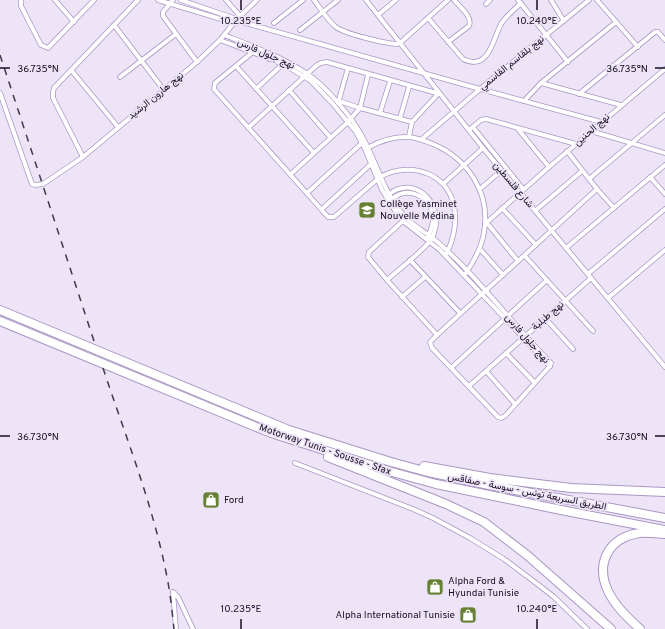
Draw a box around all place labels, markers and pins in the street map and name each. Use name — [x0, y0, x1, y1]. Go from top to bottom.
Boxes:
place label: Collège Yasminet Nouvelle Médina — [380, 198, 457, 223]
school or university icon: Collège Yasminet Nouvelle Médina — [357, 200, 377, 220]
shop icon: Ford — [201, 490, 221, 510]
place label: Ford — [224, 494, 244, 507]
place label: Alpha Ford & Hyundai Tunisie — [448, 575, 519, 600]
shop icon: Alpha Ford & Hyundai Tunisie — [425, 577, 445, 597]
shop icon: Alpha International Tunisie — [458, 605, 478, 625]
place label: Alpha International Tunisie — [335, 609, 455, 622]

